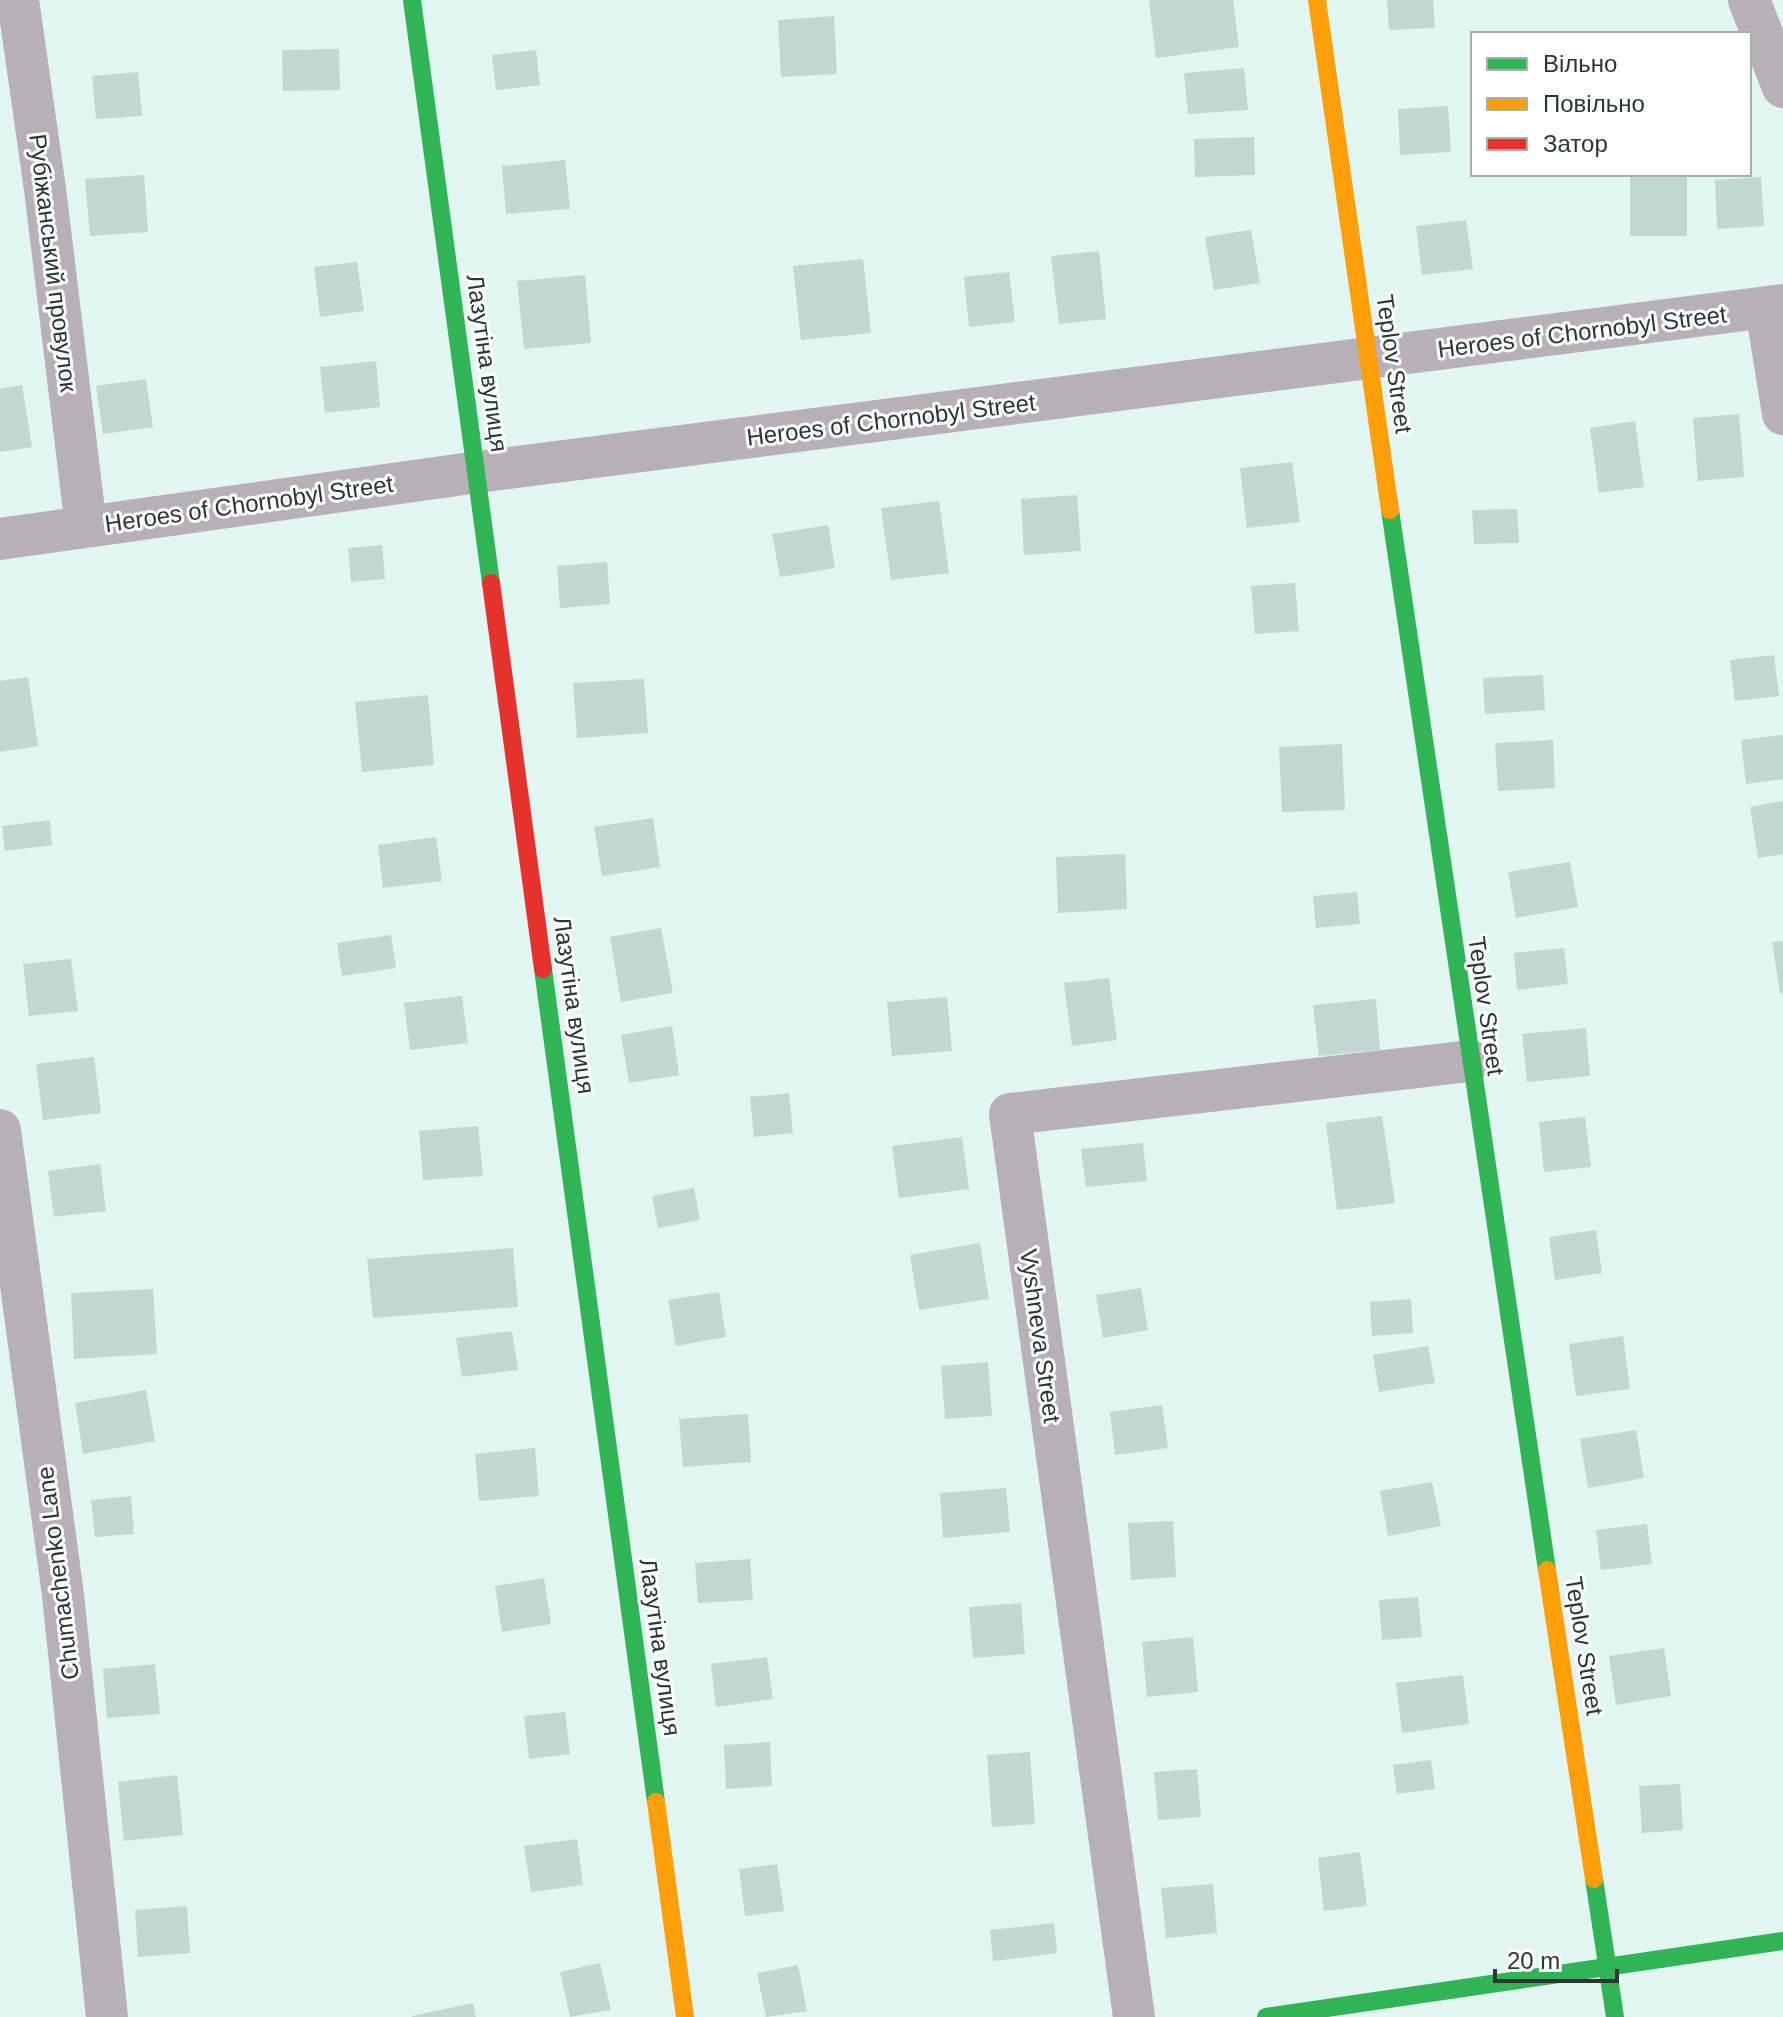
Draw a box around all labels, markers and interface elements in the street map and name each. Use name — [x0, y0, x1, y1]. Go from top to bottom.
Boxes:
legend — [1471, 32, 1751, 176]
text: Вільно — [1543, 50, 1617, 77]
text: Повільно — [1543, 90, 1645, 117]
text: Затор — [1543, 130, 1608, 157]
street label: Рубіжанський провулок — [24, 132, 83, 394]
street label: Лазутіна вулиця — [462, 272, 513, 453]
street label: Teplov Street — [1371, 293, 1418, 435]
street label: Heroes of Chornobyl Street — [1436, 300, 1728, 363]
street label: Heroes of Chornobyl Street — [745, 388, 1037, 451]
street label: Heroes of Chornobyl Street — [103, 470, 395, 537]
street label: Лазутіна вулиця — [549, 914, 600, 1095]
street label: Teplov Street — [1463, 935, 1510, 1077]
street label: Vyshneva Street — [1015, 1247, 1066, 1425]
street label: Chumachenko Lane — [31, 1465, 84, 1681]
street label: Лазутіна вулиця — [635, 1556, 686, 1737]
street label: Teplov Street — [1560, 1575, 1609, 1718]
scale bar — [1495, 1933, 1617, 1983]
text: 20 m — [1507, 1947, 1560, 1974]

